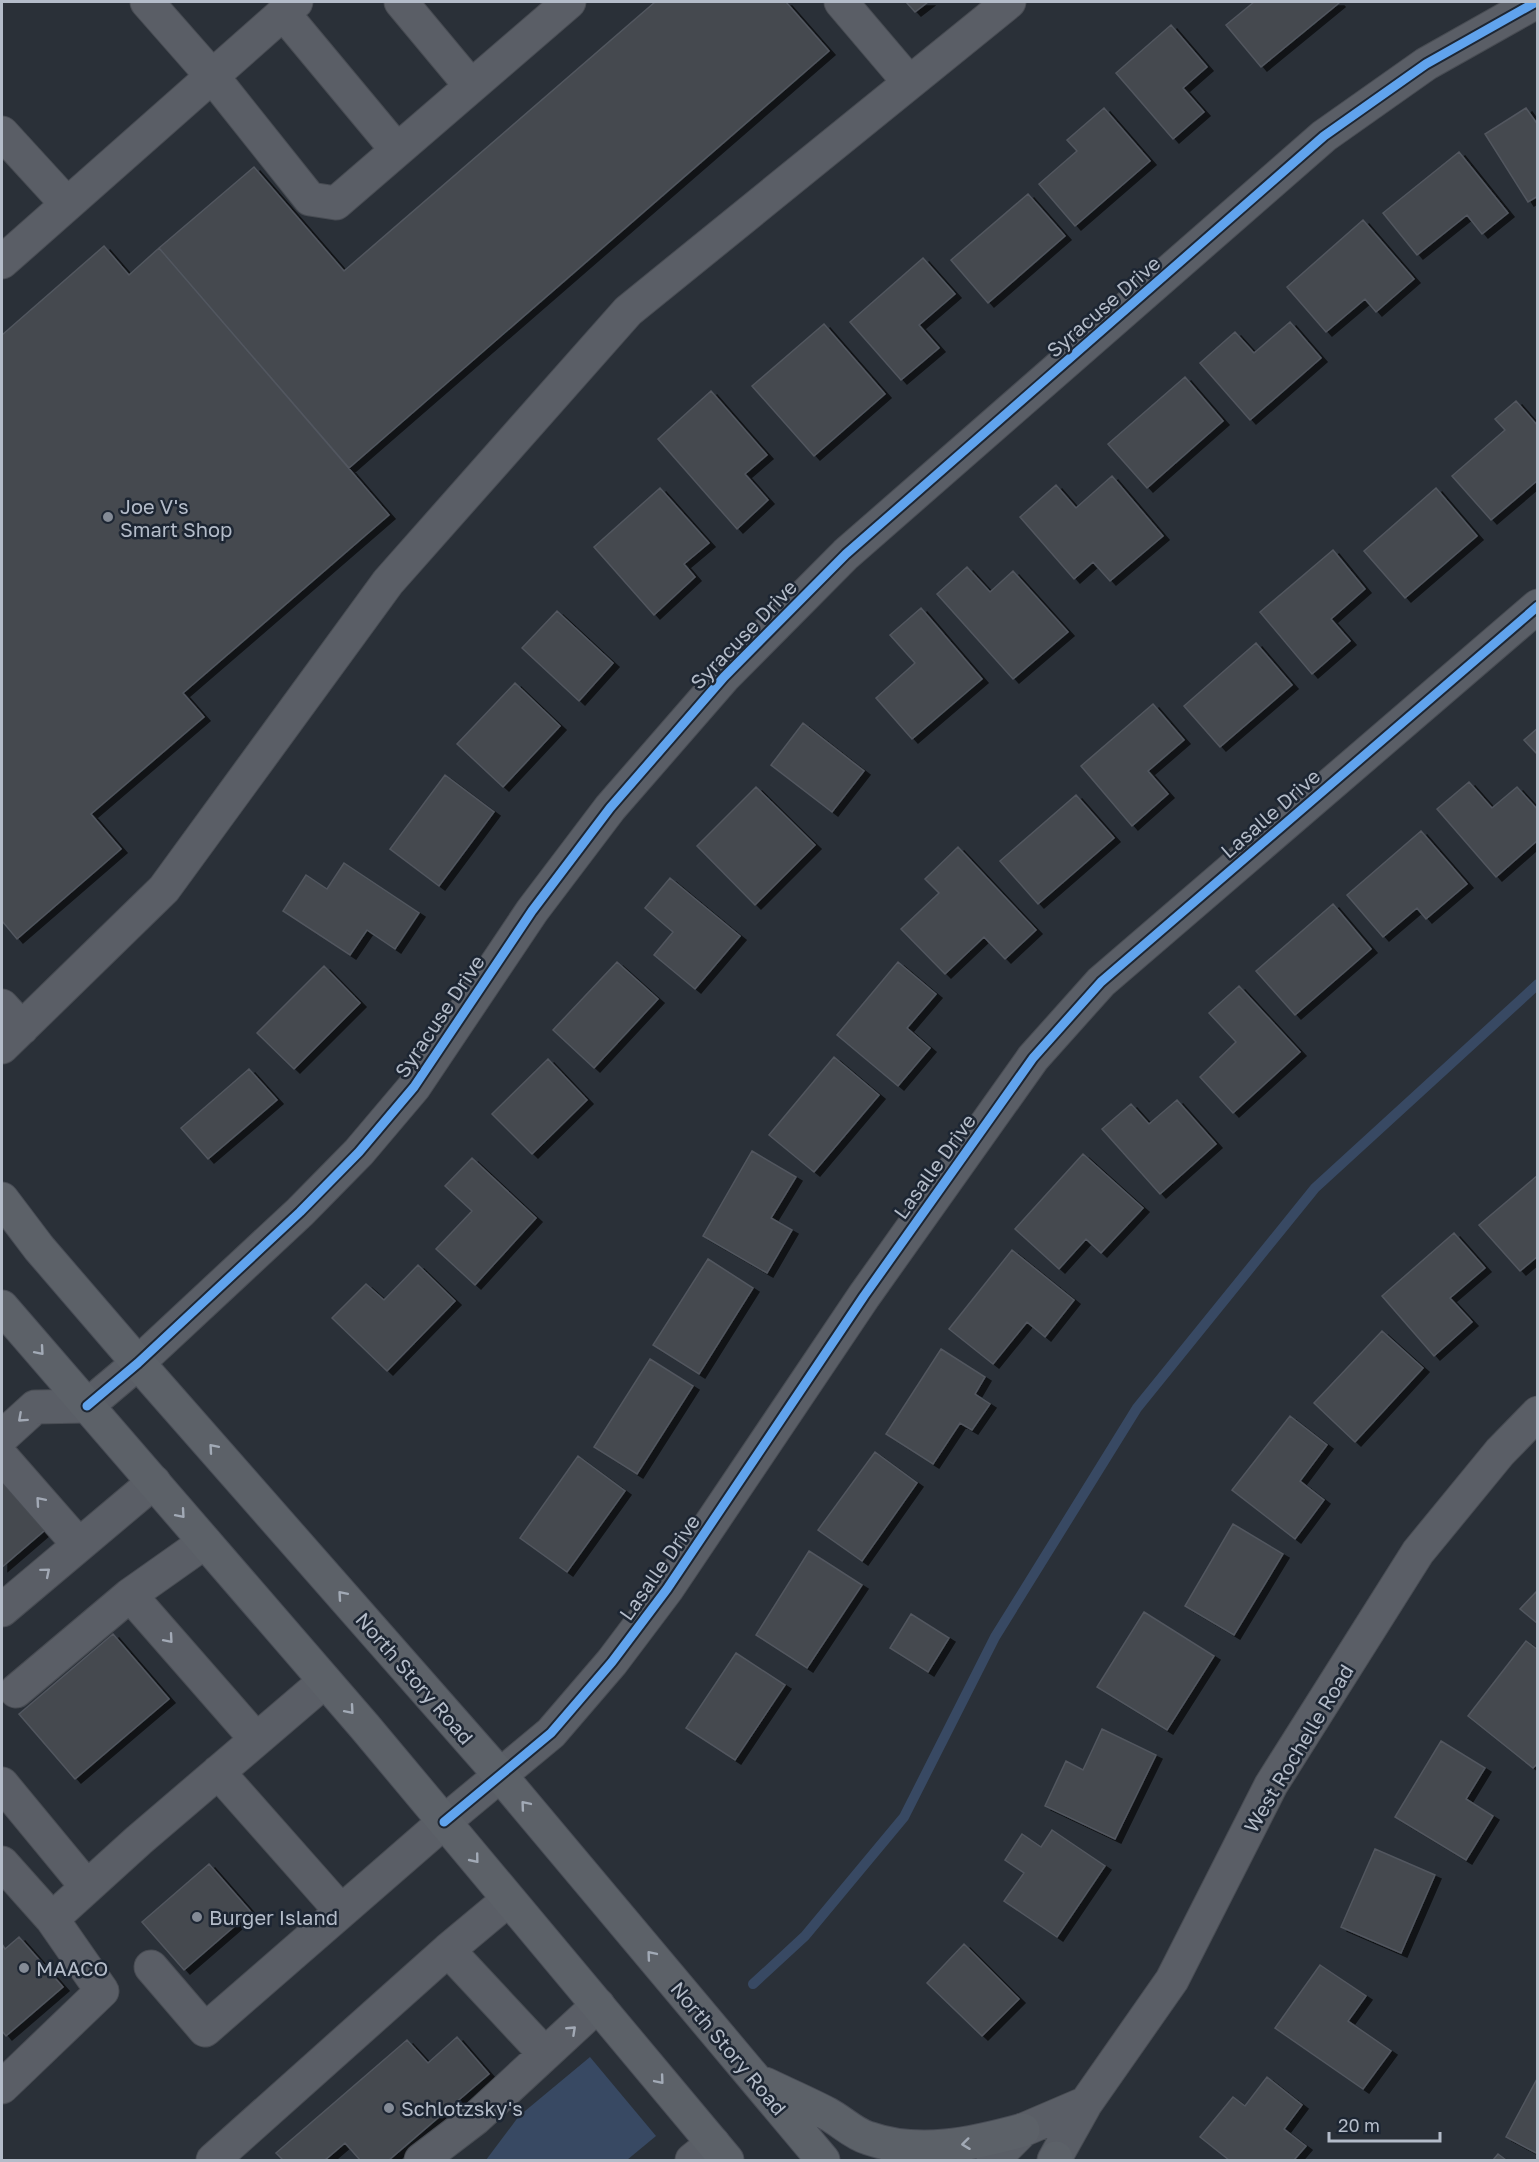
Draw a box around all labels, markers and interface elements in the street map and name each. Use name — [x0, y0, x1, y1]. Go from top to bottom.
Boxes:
street label: Syracuse Drive — [1041, 250, 1165, 362]
place label: Joe V's Smart Shop — [120, 494, 232, 541]
marker: Joe V's Smart Shop — [101, 510, 115, 524]
street label: Syracuse Drive — [685, 574, 801, 694]
street label: Lasalle Drive — [1216, 763, 1324, 863]
street label: Syracuse Drive — [389, 950, 489, 1082]
street label: Lasalle Drive — [888, 1109, 980, 1223]
one-way arrow — [33, 1344, 44, 1355]
one-way arrow — [18, 1411, 29, 1422]
one-way arrow — [210, 1444, 221, 1455]
one-way arrow — [36, 1497, 47, 1508]
one-way arrow — [174, 1507, 185, 1518]
street label: Lasalle Drive — [614, 1510, 704, 1624]
one-way arrow — [39, 1569, 50, 1580]
one-way arrow — [338, 1591, 349, 1602]
street label: North Story Road — [351, 1607, 479, 1749]
one-way arrow — [162, 1632, 173, 1643]
street label: West Rochelle Road — [1238, 1660, 1358, 1836]
one-way arrow — [343, 1703, 354, 1713]
one-way arrow — [522, 1801, 533, 1812]
one-way arrow — [467, 1852, 478, 1863]
place label: Burger Island — [209, 1905, 338, 1929]
marker: Burger Island — [190, 1910, 204, 1924]
one-way arrow — [647, 1951, 658, 1962]
place label: MAACO — [36, 1956, 108, 1980]
marker: MAACO — [17, 1961, 31, 1975]
street label: North Story Road — [666, 1976, 792, 2120]
one-way arrow — [565, 2026, 575, 2037]
one-way arrow — [653, 2073, 664, 2084]
place label: Schlotzsky's — [401, 2096, 523, 2120]
marker: Schlotzsky's — [382, 2101, 396, 2115]
scale bar — [1329, 2105, 1440, 2143]
text: 20 m — [1338, 2114, 1380, 2136]
one-way arrow — [961, 2137, 971, 2150]

